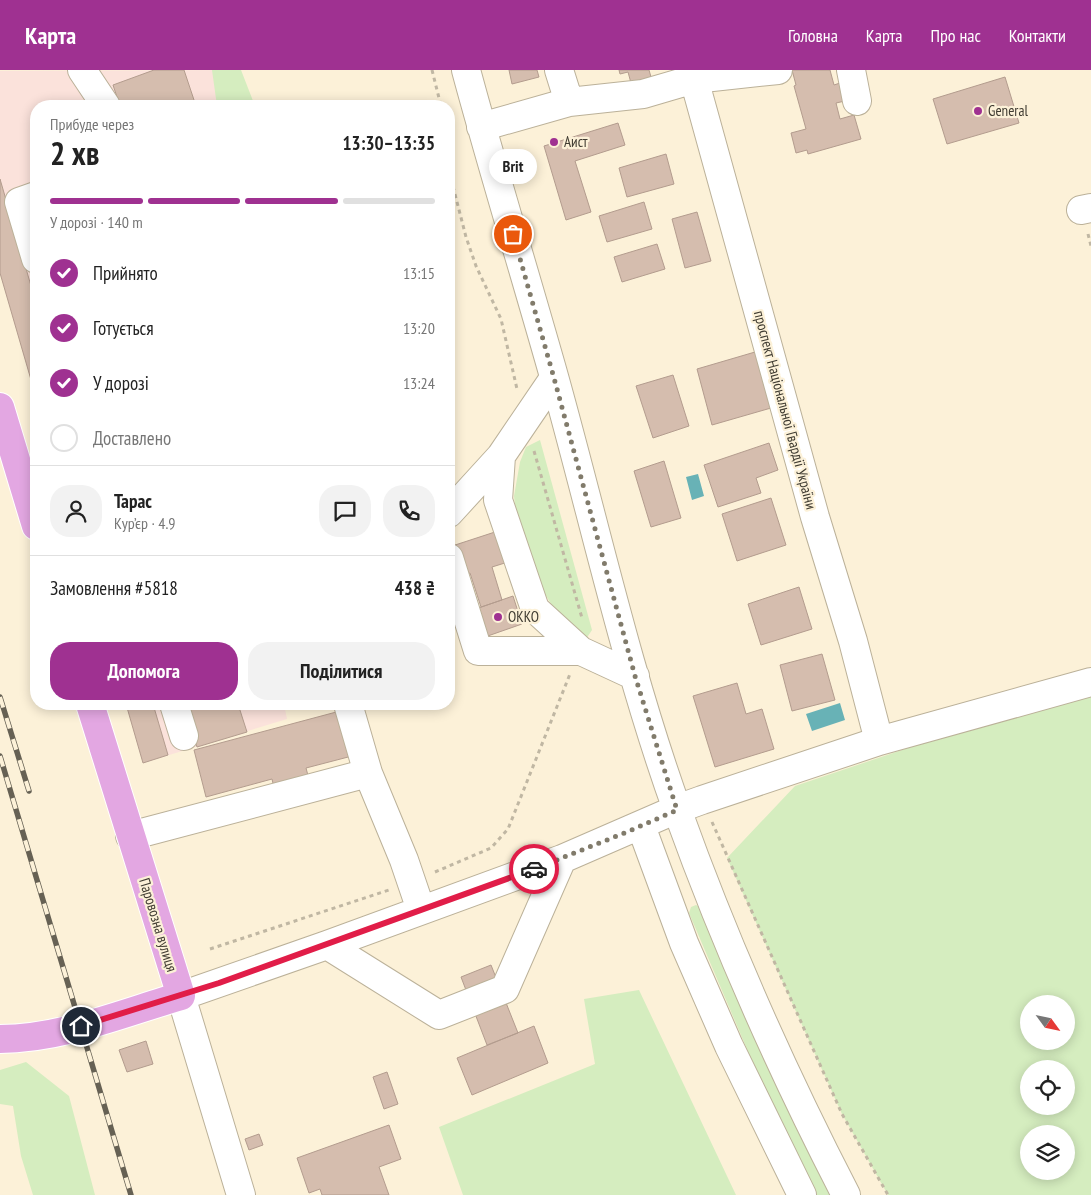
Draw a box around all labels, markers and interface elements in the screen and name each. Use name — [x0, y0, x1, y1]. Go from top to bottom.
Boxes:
text: Карта — [25, 20, 76, 51]
text: Головна — [788, 24, 838, 47]
text: Карта — [866, 24, 903, 47]
text: Про нас — [931, 24, 981, 47]
text: Контакти — [1009, 24, 1066, 47]
place label: General — [988, 101, 1028, 120]
marker: General — [972, 105, 984, 117]
text: Прибуде через — [50, 114, 134, 134]
text: 13:30–13:35 — [342, 131, 435, 155]
text: 2 хв — [50, 132, 99, 174]
place label: Аист — [564, 132, 588, 151]
marker: Аист — [548, 136, 560, 148]
callout: Brit — [489, 149, 537, 184]
text: Brit — [503, 156, 523, 176]
text: У дорозі · 140 m — [50, 212, 143, 232]
pin — [492, 213, 534, 255]
icon: bag — [499, 220, 527, 248]
icon: check — [50, 259, 78, 287]
text: Прийнято — [93, 261, 158, 285]
text: 13:15 — [403, 263, 435, 283]
street label: проспект Національної Гвардії України — [750, 308, 821, 511]
icon: check — [50, 314, 78, 342]
text: Готується — [93, 316, 154, 340]
text: 13:20 — [403, 318, 435, 338]
icon: check — [50, 369, 78, 397]
text: У дорозі — [93, 371, 149, 395]
text: 13:24 — [403, 373, 435, 393]
text: Доставлено — [93, 426, 171, 450]
button: person — [50, 485, 102, 537]
button: chat — [319, 485, 371, 537]
button: phone — [383, 485, 435, 537]
text: Тарас — [114, 489, 152, 513]
text: Кур’єр · 4.9 — [114, 513, 175, 533]
text: Замовлення #5818 — [50, 576, 178, 600]
text: 438 ₴ — [395, 576, 435, 600]
place label: ОККО — [508, 607, 539, 626]
marker: ОККО — [492, 611, 504, 623]
button: Допомога — [50, 642, 238, 700]
button: Поділитися — [248, 642, 435, 700]
courier — [509, 844, 559, 894]
icon: car — [520, 855, 548, 883]
street label: Паровозна вулиця — [135, 876, 182, 974]
north arrow — [1020, 995, 1075, 1050]
map controls — [1020, 995, 1075, 1180]
pin — [60, 1005, 102, 1047]
icon: home — [67, 1012, 95, 1040]
button: locate — [1020, 1060, 1075, 1115]
button: layers — [1020, 1125, 1075, 1180]

